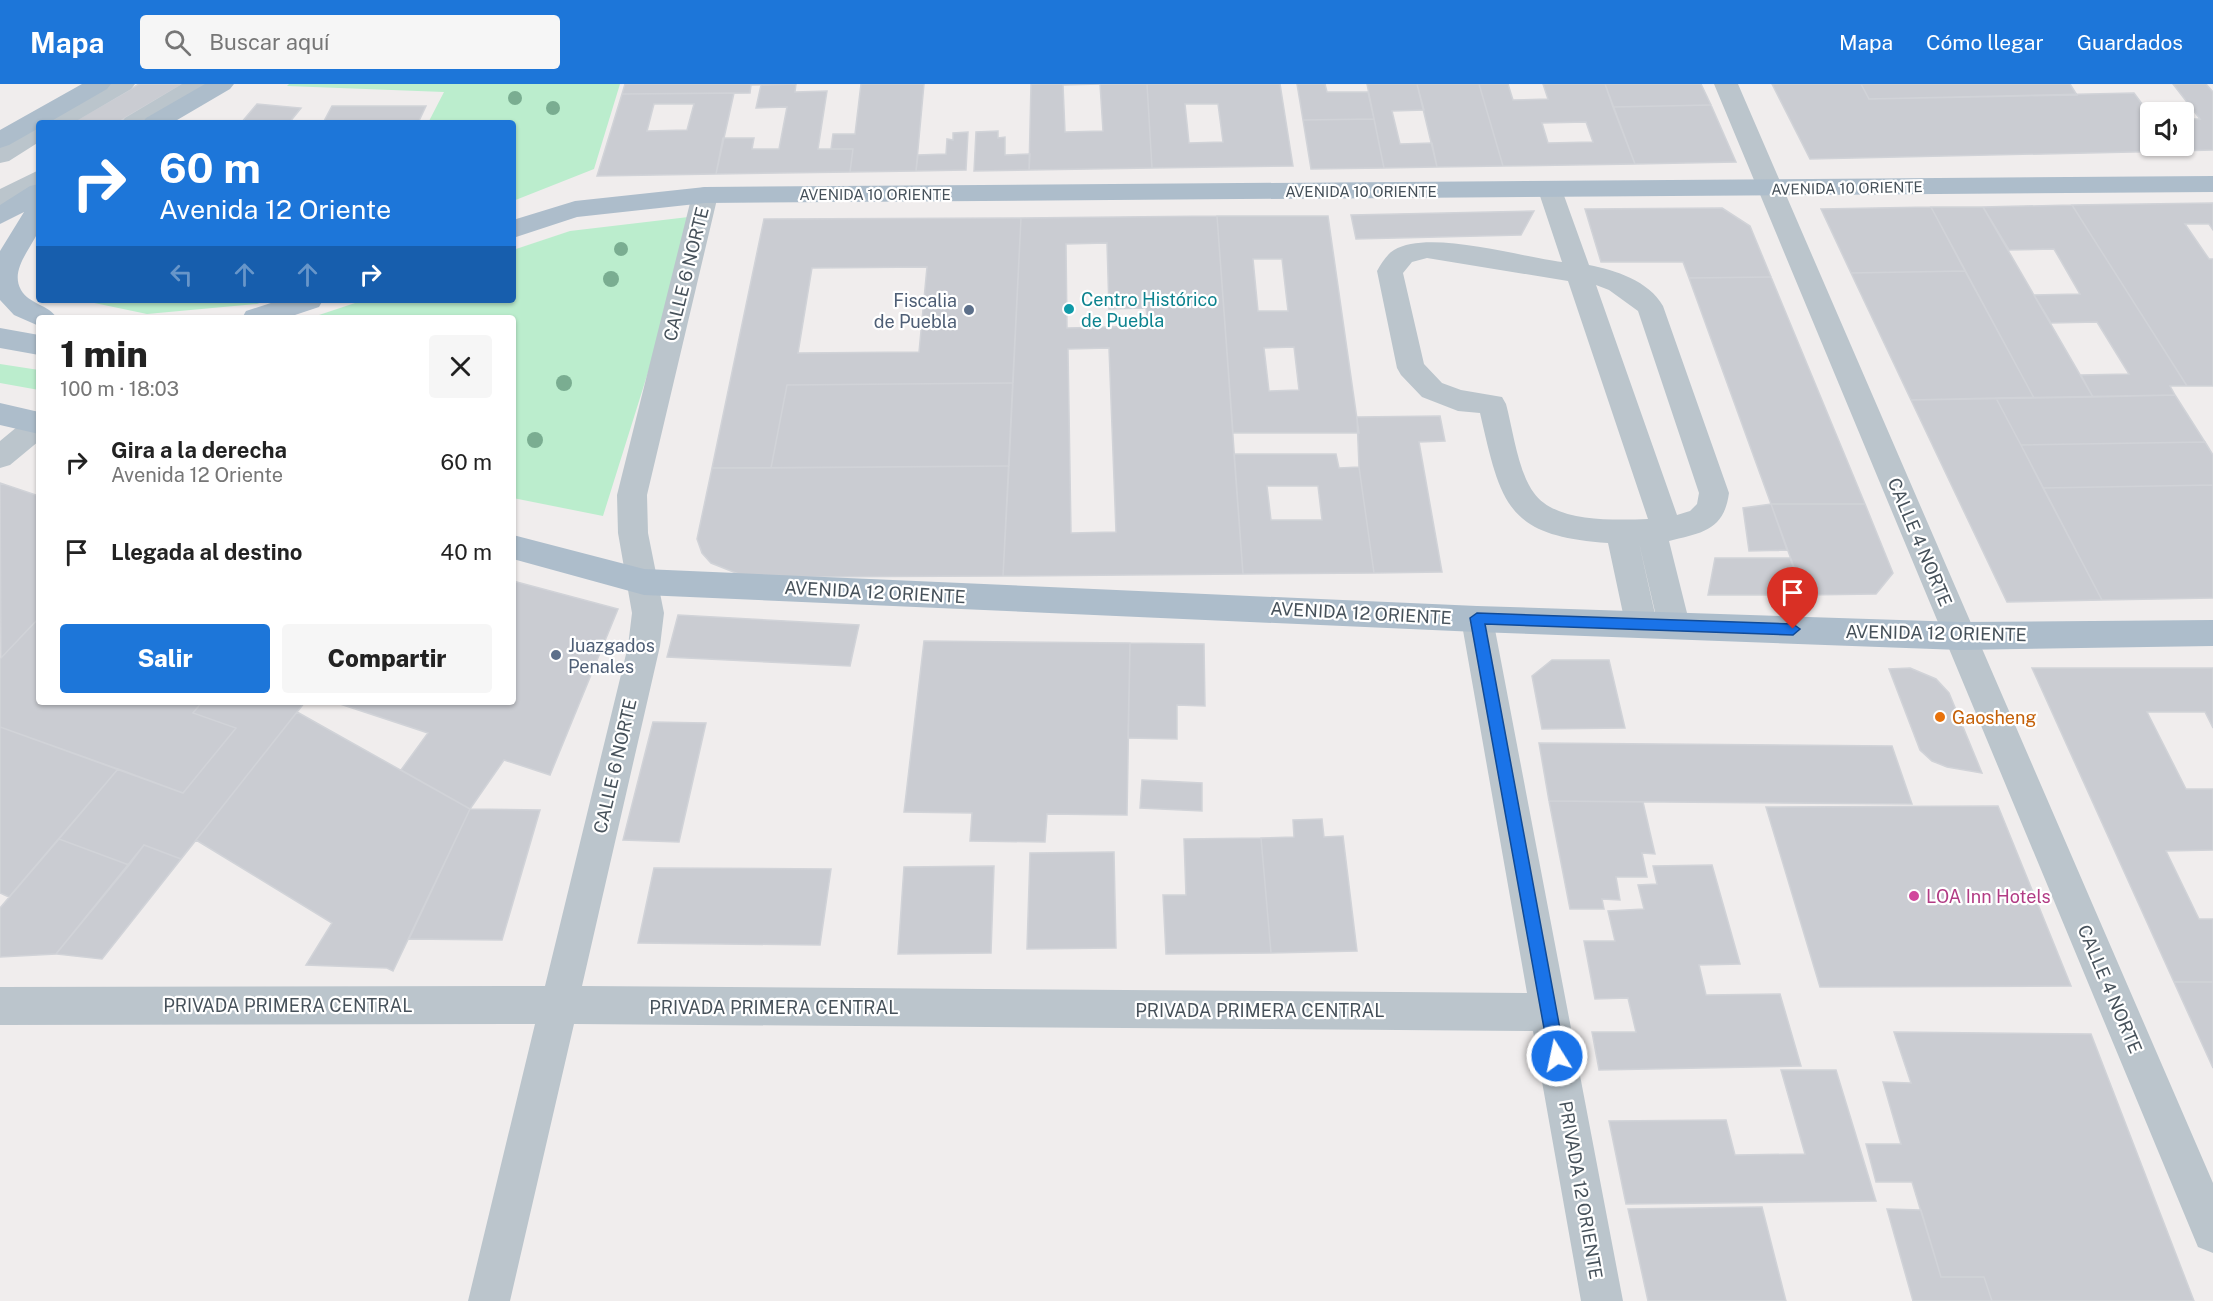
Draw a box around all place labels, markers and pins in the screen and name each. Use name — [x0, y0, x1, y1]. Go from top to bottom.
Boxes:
place label: Centro Histórico de Puebla — [1081, 289, 1217, 331]
place label: Fiscalia de Puebla — [874, 290, 957, 332]
marker: Centro Histórico de Puebla — [1062, 302, 1076, 316]
marker: Fiscalia de Puebla — [962, 303, 976, 317]
pin — [1767, 567, 1818, 629]
place label: Juazgados Penales — [568, 635, 655, 677]
marker: Juazgados Penales — [549, 648, 563, 662]
place label: Gaosheng — [1952, 707, 2037, 728]
marker: Gaosheng — [1933, 710, 1947, 724]
place label: LOA Inn Hotels — [1926, 886, 2051, 907]
marker: LOA Inn Hotels — [1907, 889, 1921, 903]

